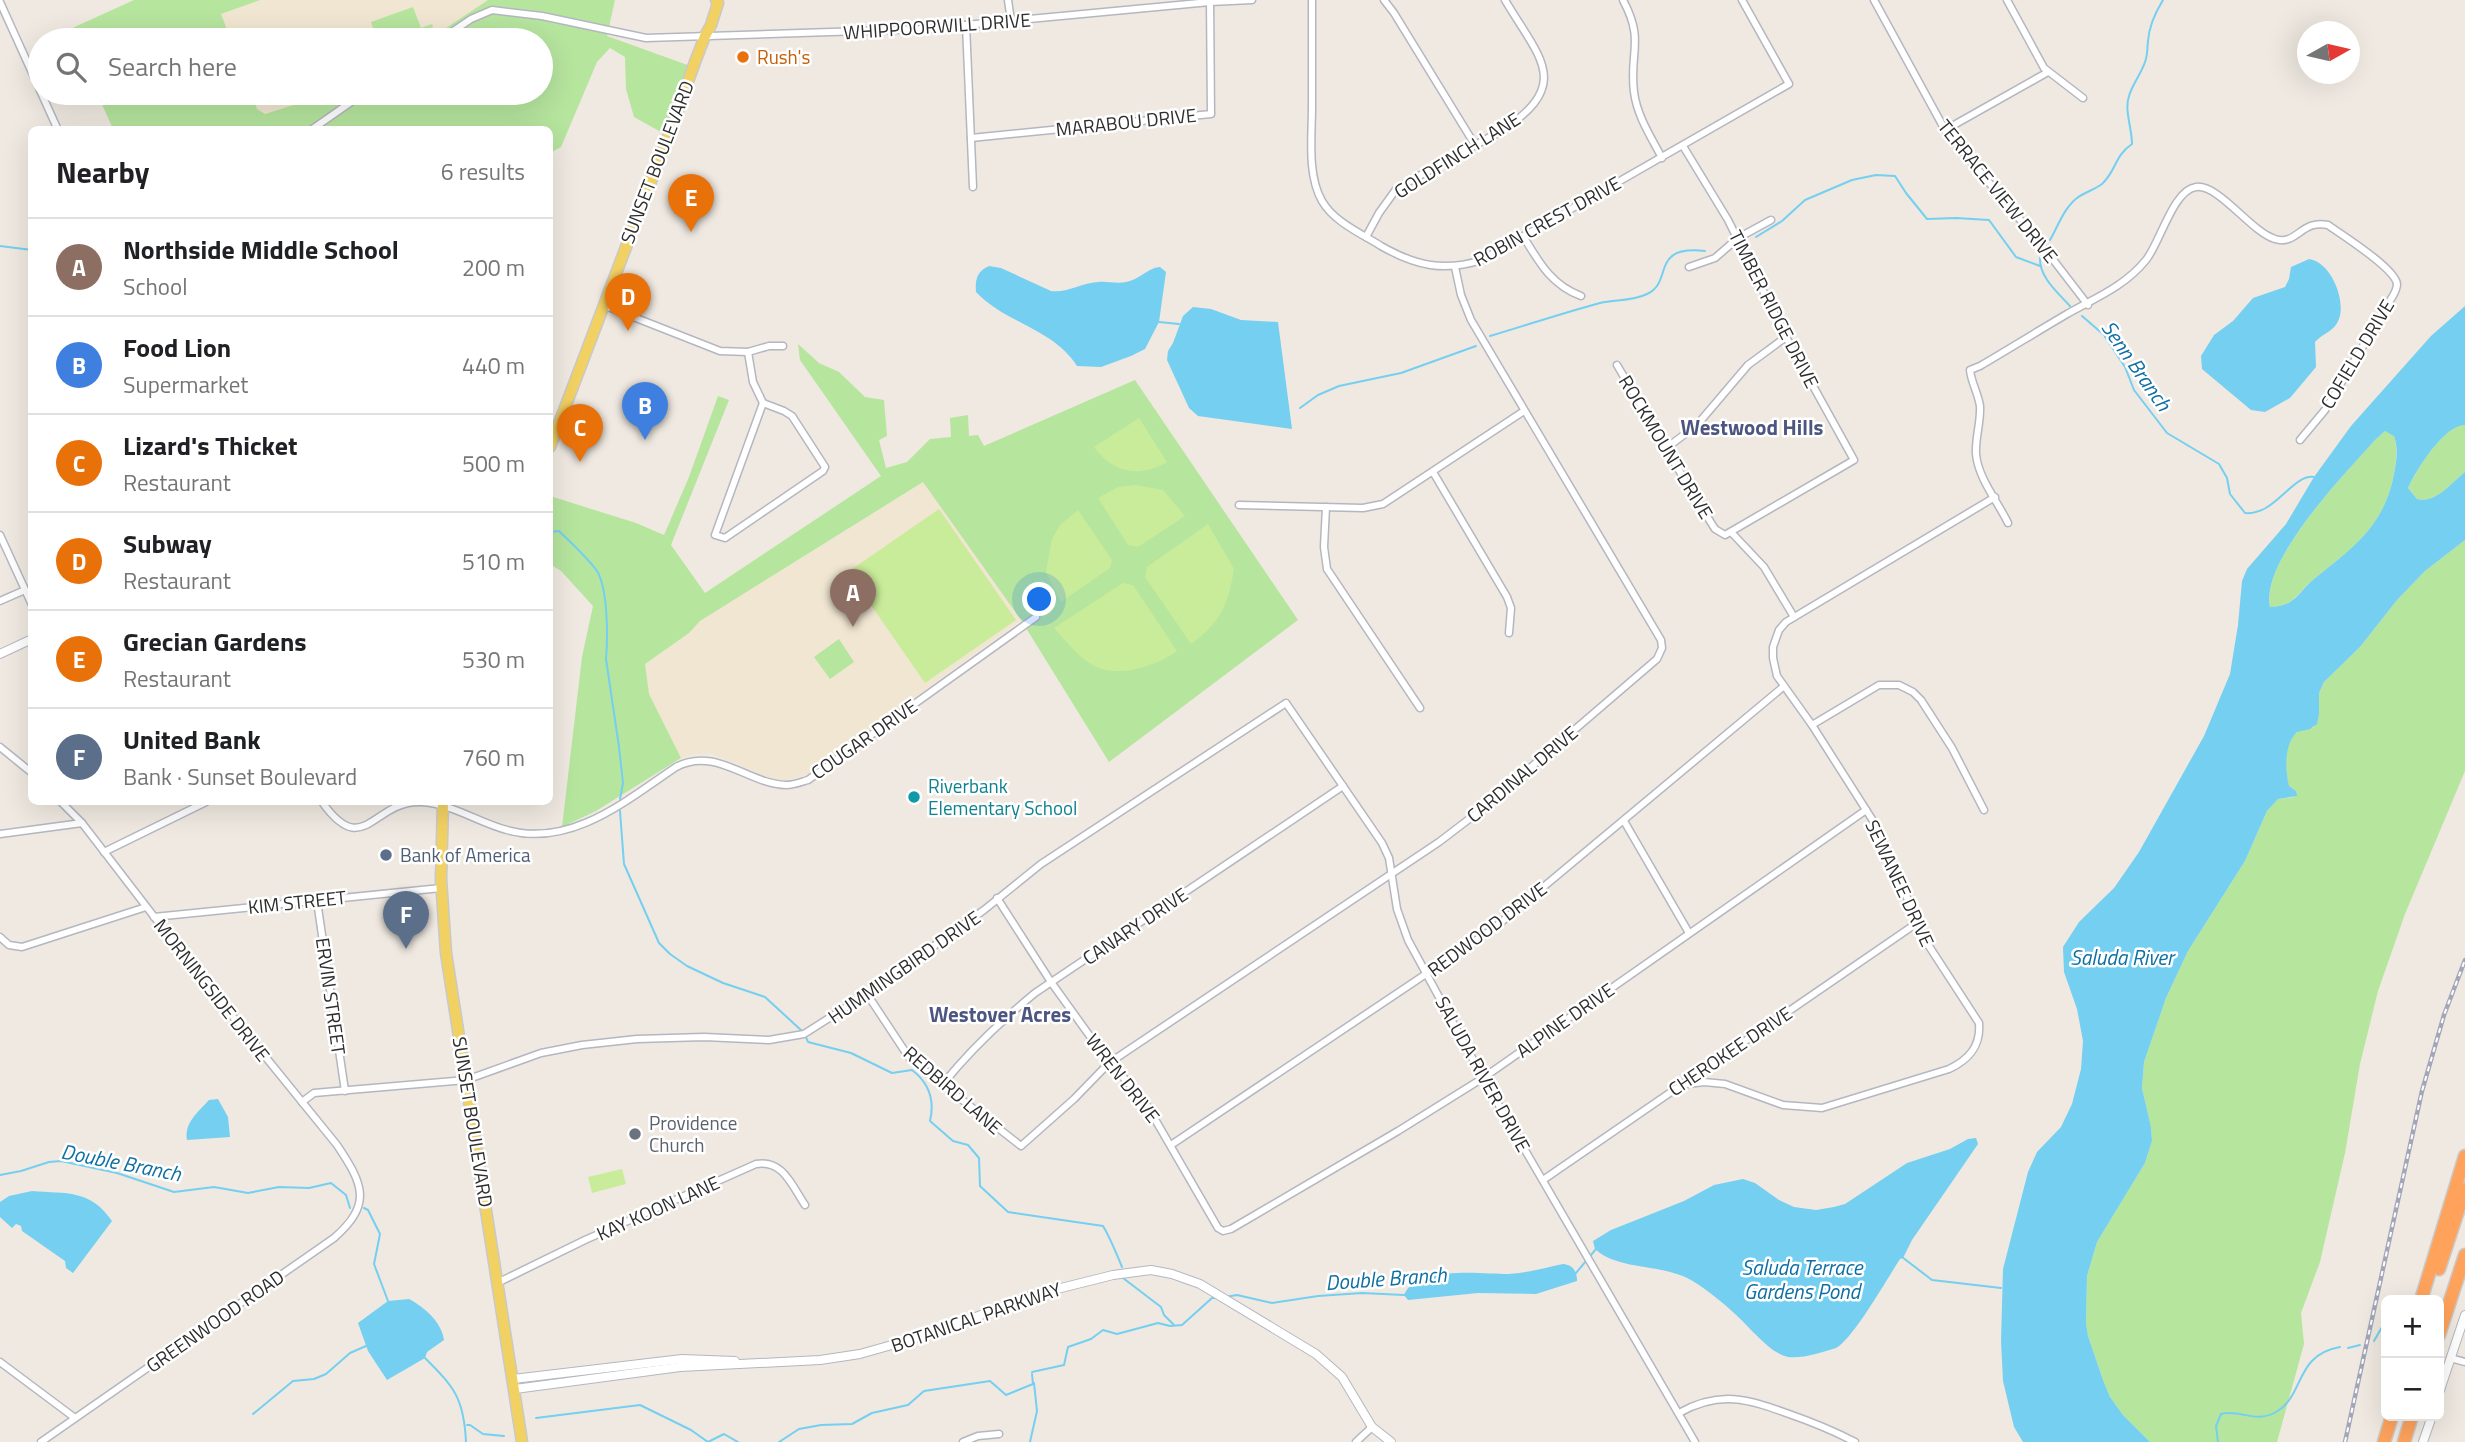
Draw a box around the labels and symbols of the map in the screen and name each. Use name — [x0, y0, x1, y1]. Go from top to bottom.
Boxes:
street label: WHIPPOORWILL DRIVE — [842, 4, 1032, 47]
north arrow — [2297, 21, 2360, 84]
place label: Rush's — [757, 42, 810, 71]
marker: Rush's — [735, 49, 751, 65]
street label: SUNSET BOULEVARD — [615, 78, 699, 246]
street label: MARABOU DRIVE — [1054, 100, 1198, 143]
street label: GOLDFINCH LANE — [1388, 104, 1526, 205]
street label: TERRACE VIEW DRIVE — [1931, 113, 2065, 269]
street label: ROBIN CREST DRIVE — [1468, 168, 1626, 273]
pin: E — [668, 174, 714, 232]
street label: TIMBER RIDGE DRIVE — [1722, 225, 1827, 393]
pin: D — [605, 273, 651, 331]
street label: COFIELD DRIVE — [2312, 293, 2401, 414]
water label: Senn Branch — [2094, 314, 2180, 418]
street label: ROCKMOUNT DRIVE — [1612, 369, 1721, 524]
pin: B — [622, 382, 668, 440]
pin: C — [557, 404, 603, 462]
district label: Westwood Hills — [1681, 411, 1824, 443]
pin: A — [830, 569, 876, 627]
your location — [1022, 582, 1056, 616]
street label: COUGAR DRIVE — [805, 691, 923, 786]
street label: CARDINAL DRIVE — [1460, 718, 1584, 829]
place label: Riverbank Elementary School — [928, 771, 1077, 822]
marker: Riverbank Elementary School — [906, 789, 922, 805]
street label: SEWANEE DRIVE — [1858, 815, 1943, 951]
place label: Bank of America — [400, 840, 531, 869]
marker: Bank of America — [378, 847, 394, 863]
street label: REDWOOD DRIVE — [1421, 874, 1553, 983]
street label: CANARY DRIVE — [1076, 880, 1193, 972]
street label: KIM STREET — [246, 882, 348, 921]
pin: F — [383, 891, 429, 949]
street label: HUMMINGBIRD DRIVE — [821, 903, 986, 1030]
street label: MORNINGSIDE DRIVE — [147, 912, 278, 1067]
street label: ERVIN STREET — [309, 936, 354, 1056]
water label: Saluda River — [2070, 941, 2176, 973]
street label: ALPINE DRIVE — [1510, 975, 1620, 1064]
street label: SALUDA RIVER DRIVE — [1429, 991, 1538, 1157]
district label: Westover Acres — [929, 998, 1071, 1030]
street label: CHEROKEE DRIVE — [1662, 998, 1798, 1103]
street label: WREN DRIVE — [1079, 1027, 1168, 1128]
street label: SUNSET BOULEVARD — [446, 1035, 501, 1209]
street label: REDBIRD LANE — [897, 1038, 1009, 1141]
place label: Providence Church — [649, 1108, 737, 1159]
marker: Providence Church — [627, 1126, 643, 1142]
water label: Double Branch — [59, 1135, 184, 1189]
street label: KAY KOON LANE — [592, 1167, 724, 1248]
water label: Saluda Terrace Gardens Pond — [1741, 1251, 1864, 1307]
water label: Double Branch — [1324, 1258, 1448, 1298]
street label: GREENWOOD ROAD — [140, 1262, 290, 1379]
street label: BOTANICAL PARKWAY — [887, 1274, 1066, 1359]

